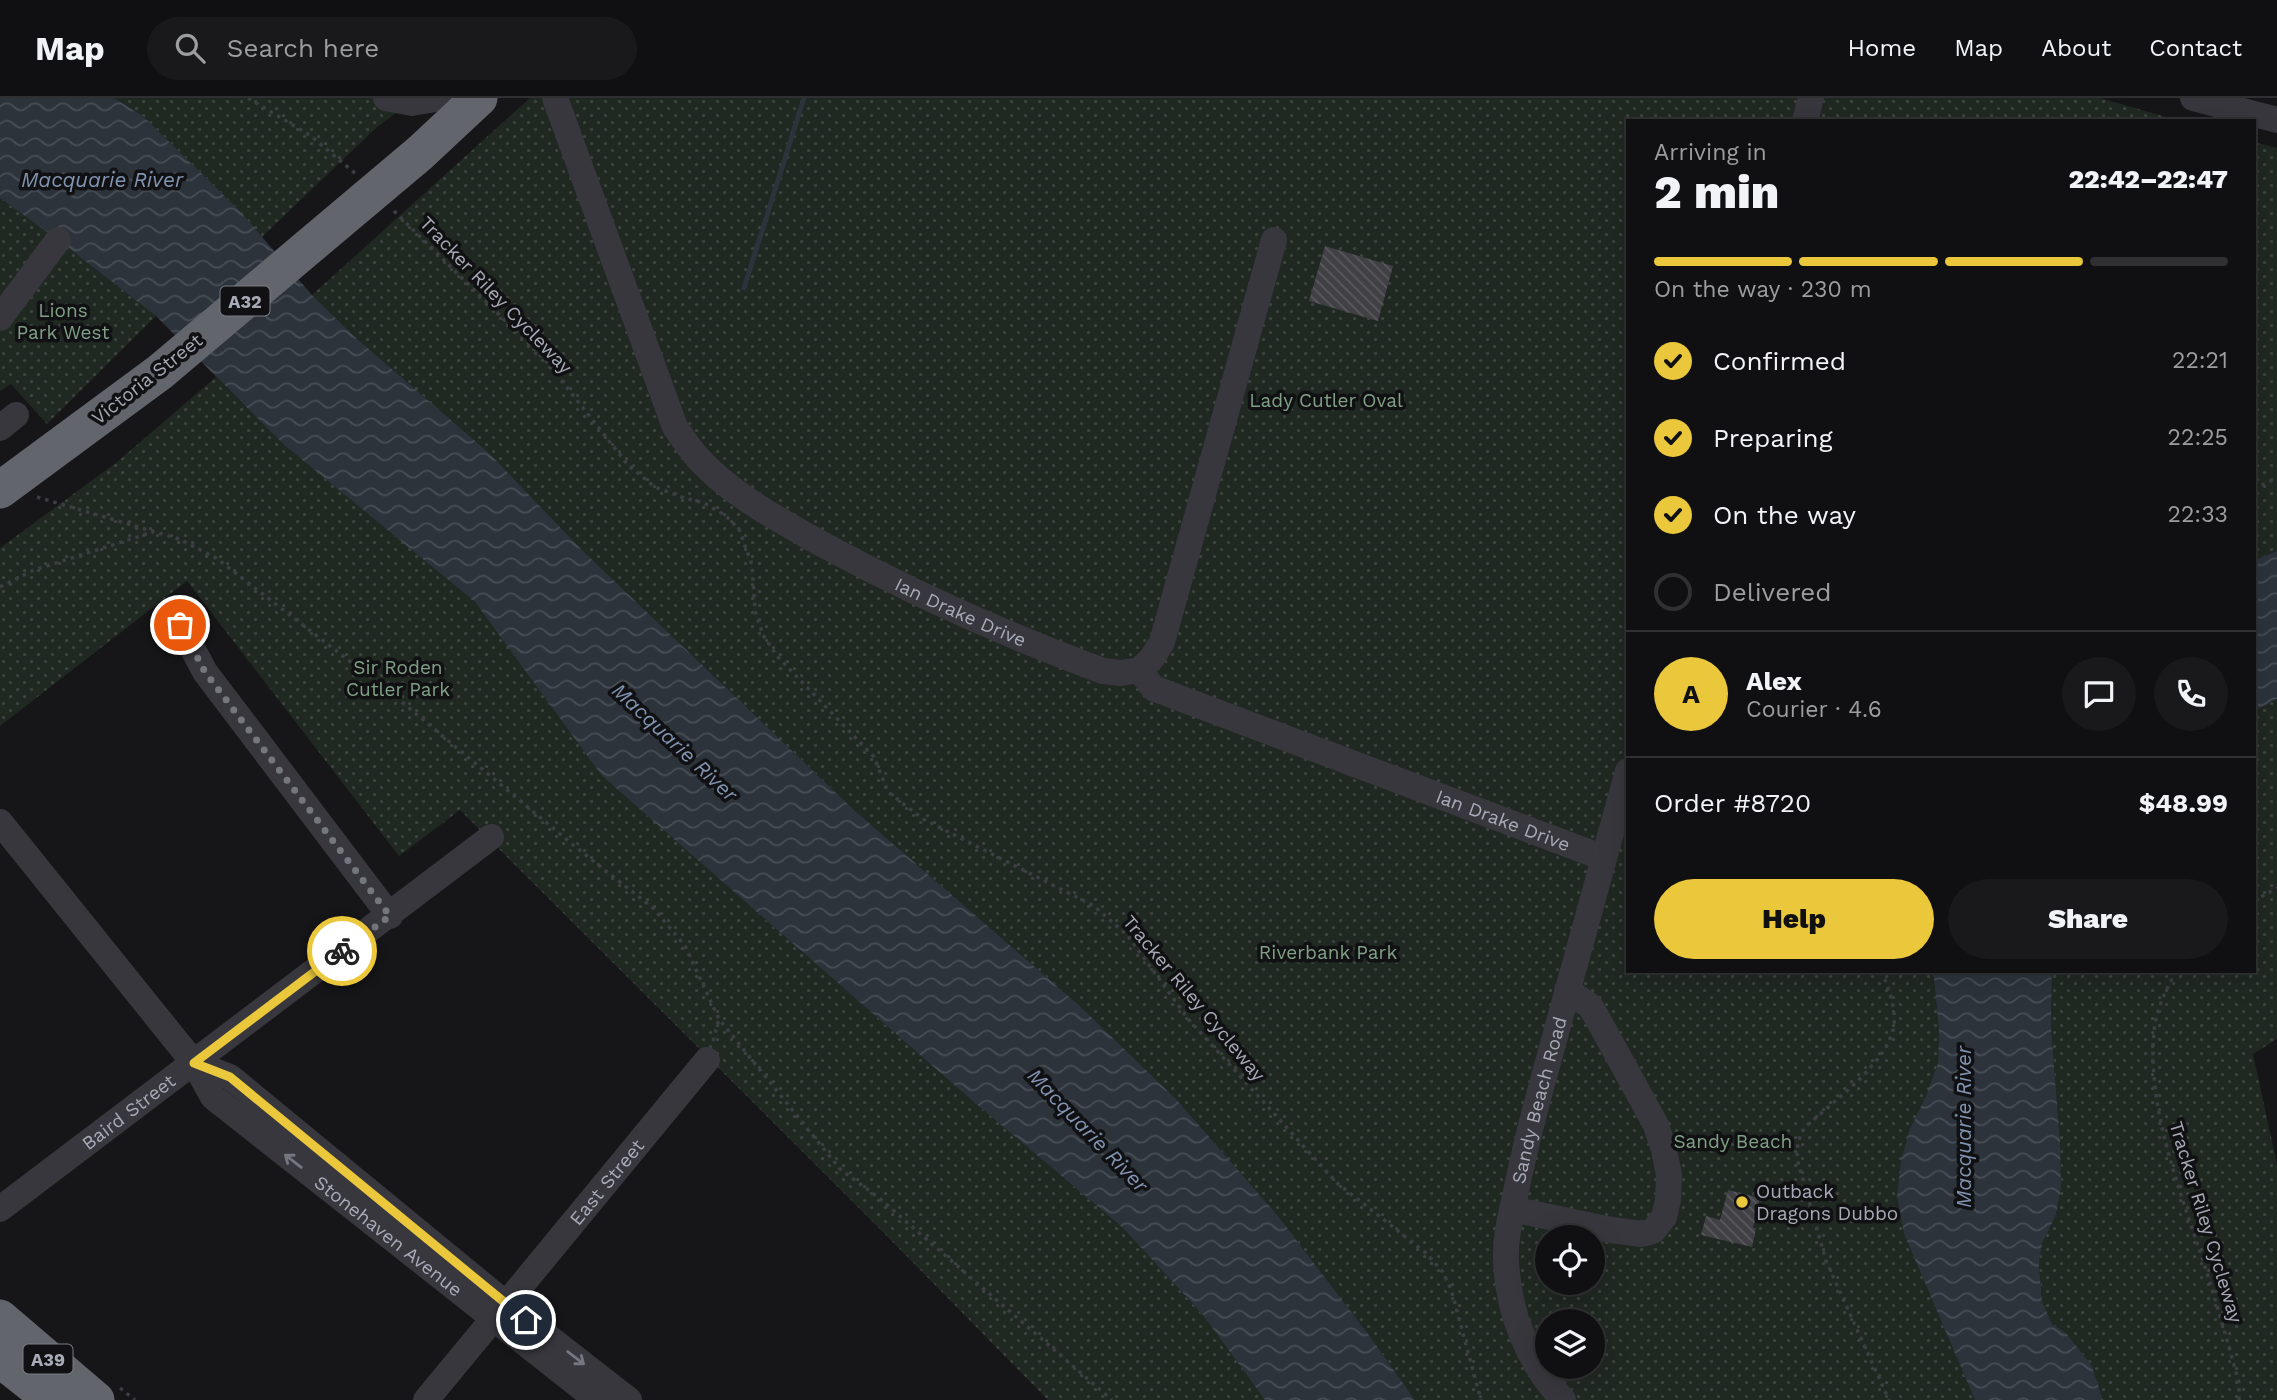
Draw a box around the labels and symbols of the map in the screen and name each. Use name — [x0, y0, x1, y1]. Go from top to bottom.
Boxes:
water label: Macquarie River — [21, 167, 184, 192]
street label: Tracker Riley Cycleway — [415, 212, 577, 379]
road number: A32 — [220, 286, 270, 316]
park label: Lions Park West — [16, 299, 110, 344]
street label: Victoria Street — [87, 329, 207, 429]
park label: Lady Cutler Oval — [1249, 389, 1403, 412]
street label: Ian Drake Drive — [891, 572, 1030, 651]
pin — [150, 595, 210, 655]
park label: Sir Roden Cutler Park — [346, 656, 450, 701]
water label: Macquarie River — [607, 678, 743, 807]
street label: Ian Drake Drive — [1433, 784, 1574, 856]
street label: Tracker Riley Cycleway — [1118, 910, 1270, 1086]
courier — [307, 916, 377, 986]
park label: Riverbank Park — [1259, 941, 1397, 964]
street label: Sandy Beach Road — [1506, 1014, 1571, 1186]
water label: Macquarie River — [1951, 1045, 1976, 1208]
water label: Macquarie River — [1023, 1063, 1154, 1198]
street label: Baird Street — [77, 1069, 180, 1155]
street label: Tracker Riley Cycleway — [2164, 1118, 2248, 1326]
park label: Sandy Beach — [1674, 1130, 1792, 1153]
street label: East Street — [564, 1134, 649, 1230]
one-way arrow — [284, 1153, 303, 1168]
street label: Stonehaven Avenue — [310, 1170, 467, 1301]
place label: Outback Dragons Dubbo — [1756, 1180, 1898, 1225]
marker: Outback Dragons Dubbo — [1734, 1194, 1750, 1210]
pin — [496, 1290, 556, 1350]
road number: A39 — [23, 1344, 72, 1374]
one-way arrow — [566, 1351, 585, 1366]

